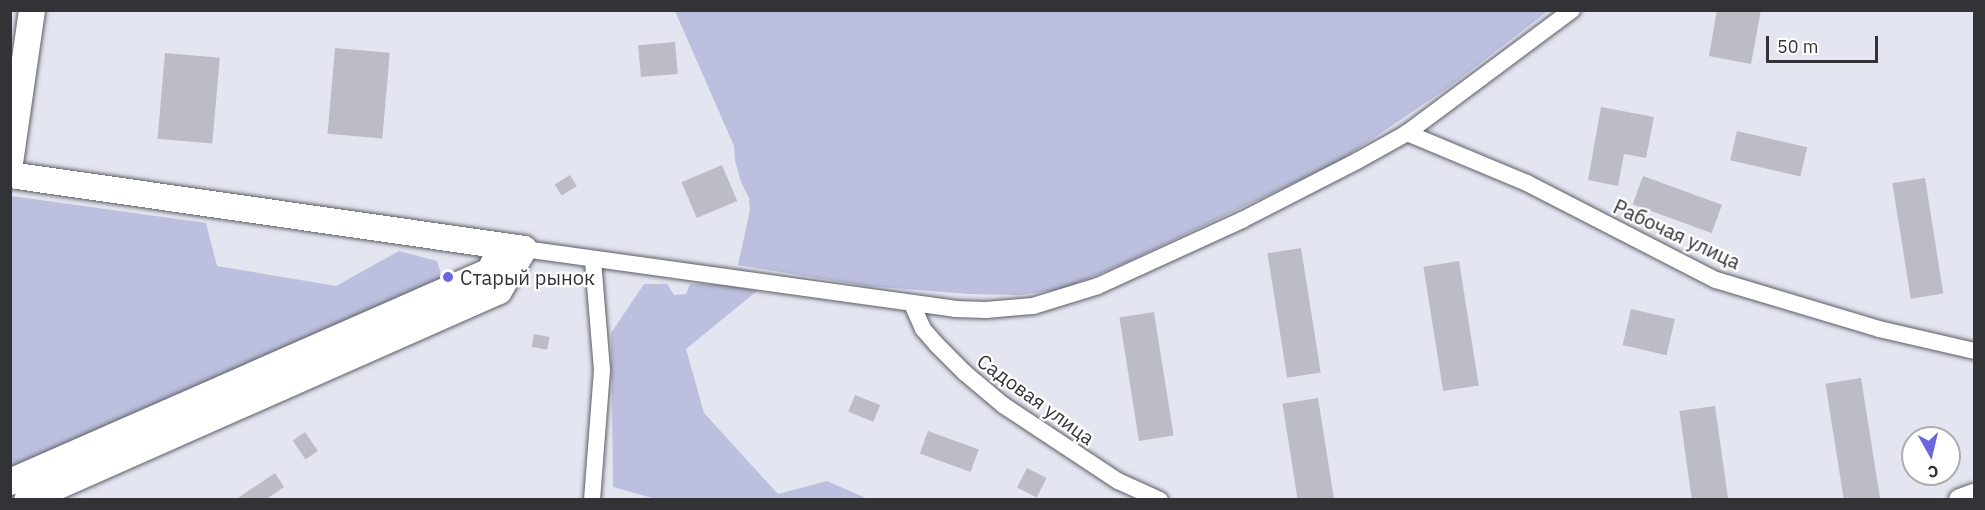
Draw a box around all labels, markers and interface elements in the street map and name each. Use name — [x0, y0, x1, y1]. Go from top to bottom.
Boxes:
scale bar — [1769, 24, 1882, 62]
text: 50 m — [1777, 35, 1819, 58]
street label: Рабочая улица — [1610, 194, 1744, 274]
place label: Старый рынок — [460, 265, 595, 289]
marker: Старый рынок — [441, 270, 455, 284]
street label: Садовая улица — [973, 348, 1099, 450]
north arrow — [1901, 426, 1961, 486]
text: С — [1927, 461, 1940, 482]

